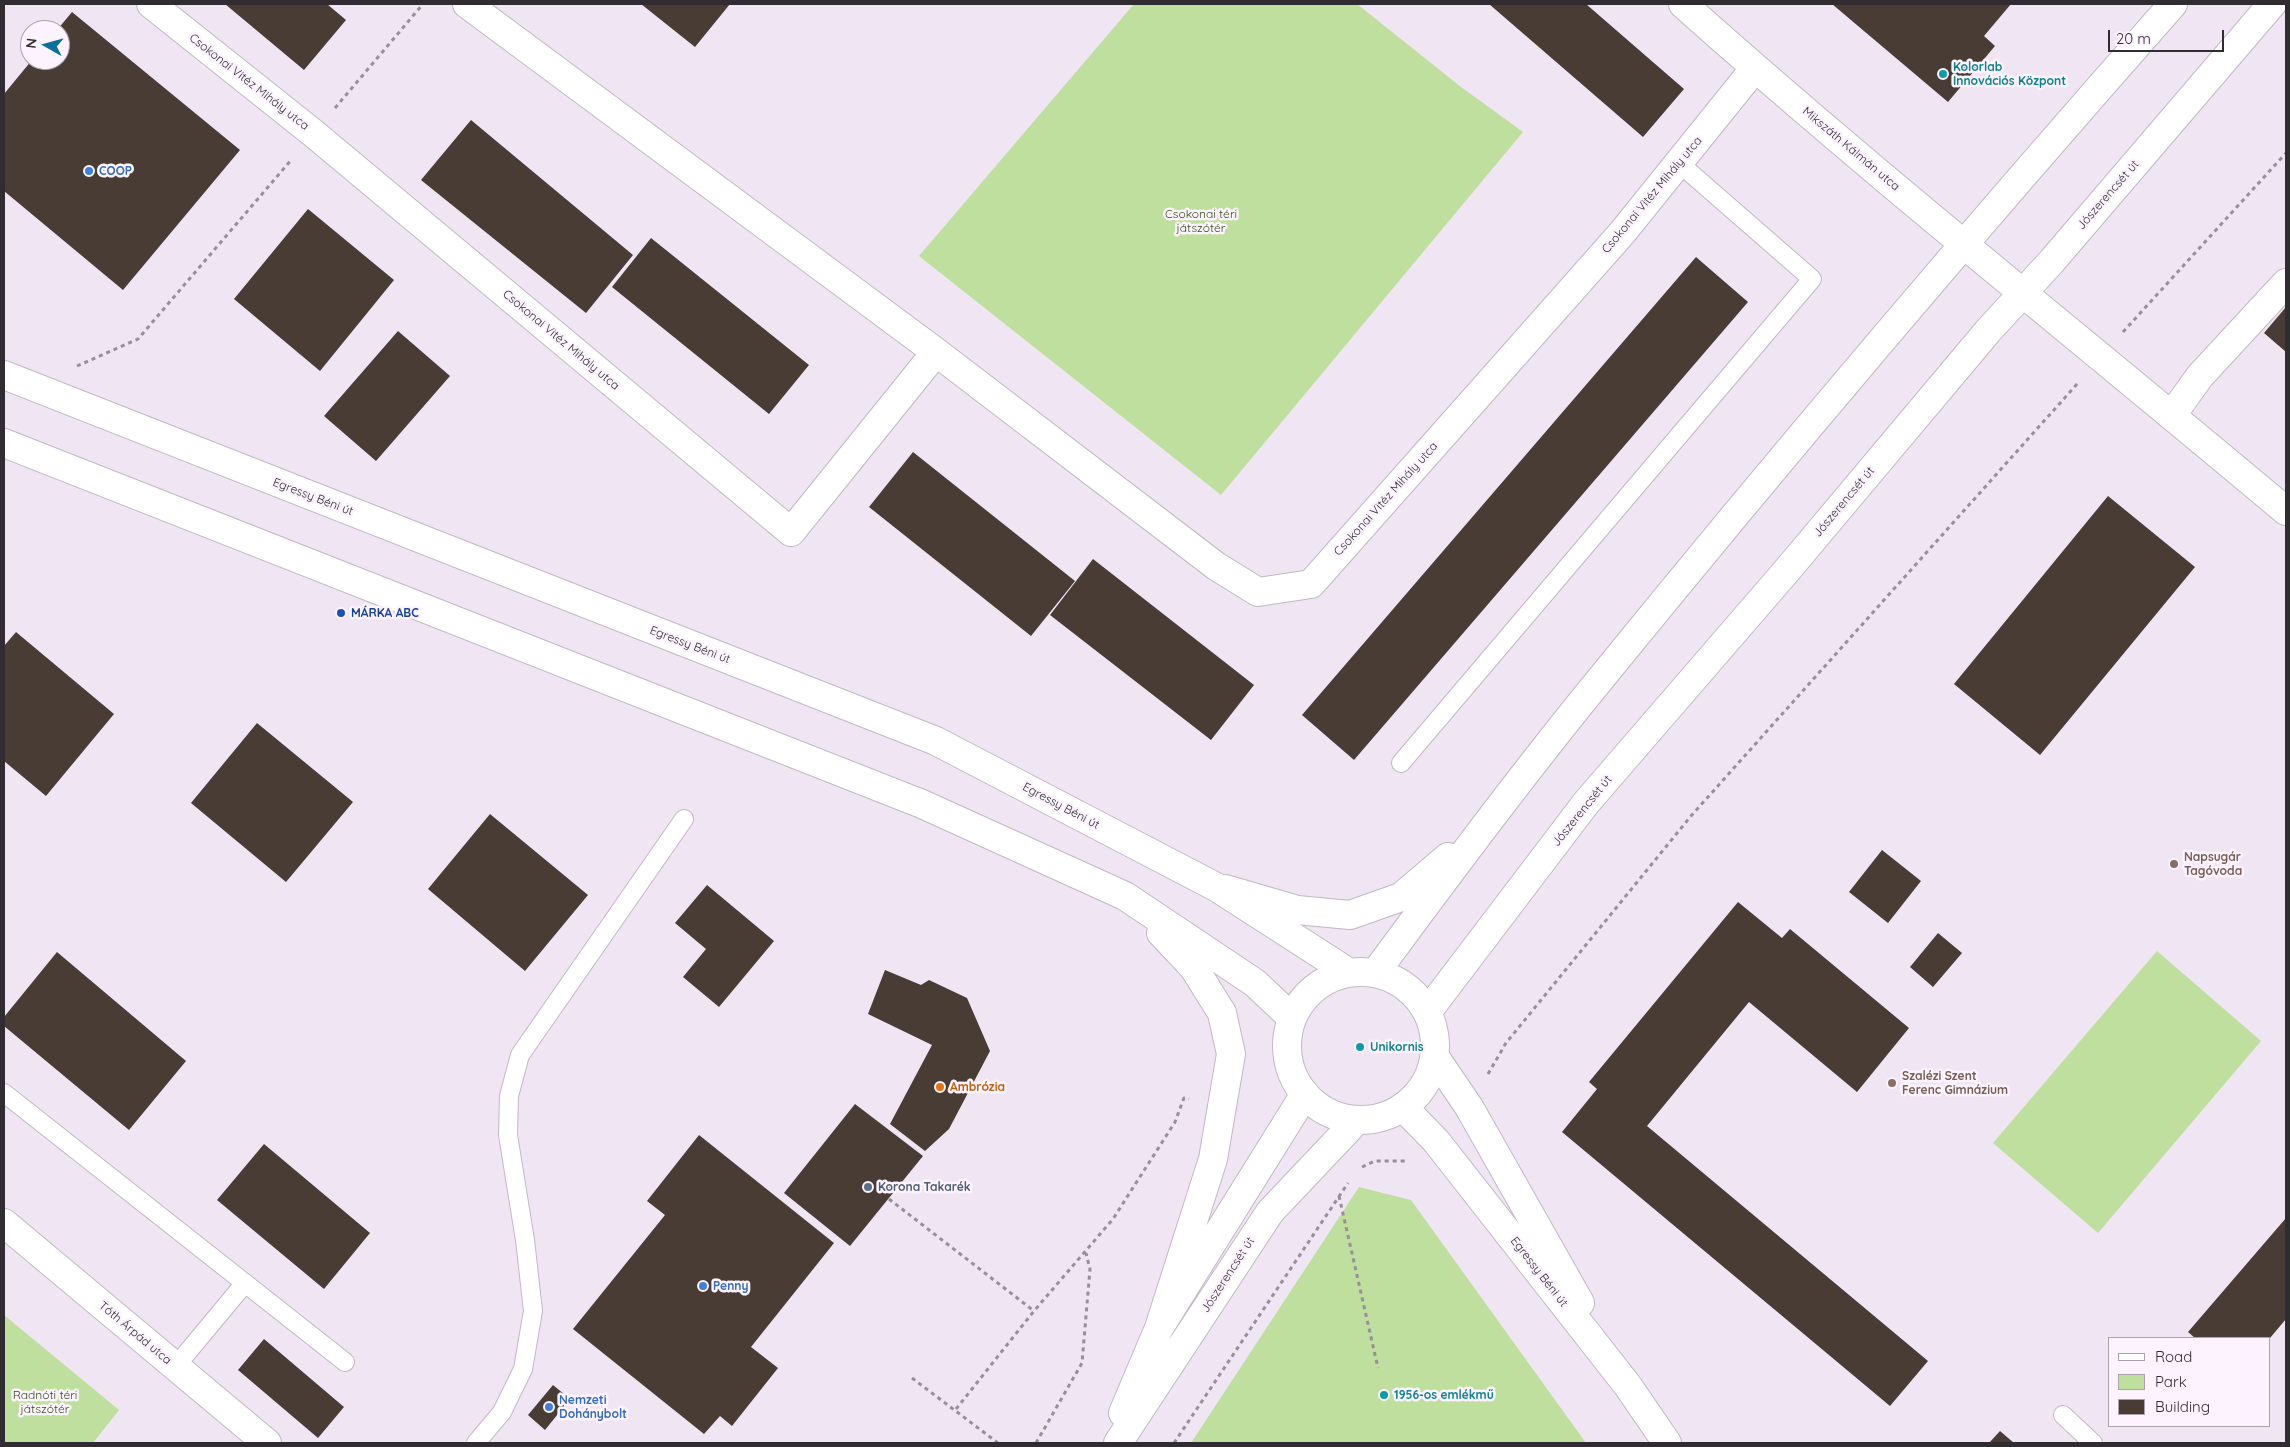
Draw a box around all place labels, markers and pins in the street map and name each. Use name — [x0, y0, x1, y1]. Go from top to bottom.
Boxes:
place label: Kolorlab Innovációs Központ — [1953, 60, 2066, 88]
marker: Kolorlab Innovációs Központ — [1937, 68, 1949, 80]
place label: COOP — [99, 164, 132, 178]
marker: COOP — [83, 165, 95, 177]
place label: MÁRKA ABC — [351, 606, 419, 620]
marker: MÁRKA ABC — [335, 607, 347, 619]
place label: Napsugár Tagóvoda — [2184, 850, 2242, 878]
marker: Napsugár Tagóvoda — [2168, 858, 2180, 870]
place label: Unikornis — [1370, 1040, 1423, 1054]
marker: Unikornis — [1354, 1041, 1366, 1053]
place label: Szalézi Szent Ferenc Gimnázium — [1902, 1069, 2008, 1097]
marker: Szalézi Szent Ferenc Gimnázium — [1886, 1077, 1898, 1089]
place label: Ambrózia — [950, 1080, 1005, 1094]
marker: Ambrózia — [934, 1081, 946, 1093]
place label: Korona Takarék — [878, 1180, 971, 1194]
marker: Korona Takarék — [862, 1181, 874, 1193]
place label: Penny — [713, 1279, 748, 1293]
marker: Penny — [697, 1280, 709, 1292]
place label: 1956-os emlékmű — [1394, 1388, 1494, 1402]
marker: 1956-os emlékmű — [1378, 1389, 1390, 1401]
place label: Nemzeti Dohánybolt — [559, 1393, 627, 1421]
marker: Nemzeti Dohánybolt — [543, 1401, 555, 1413]

